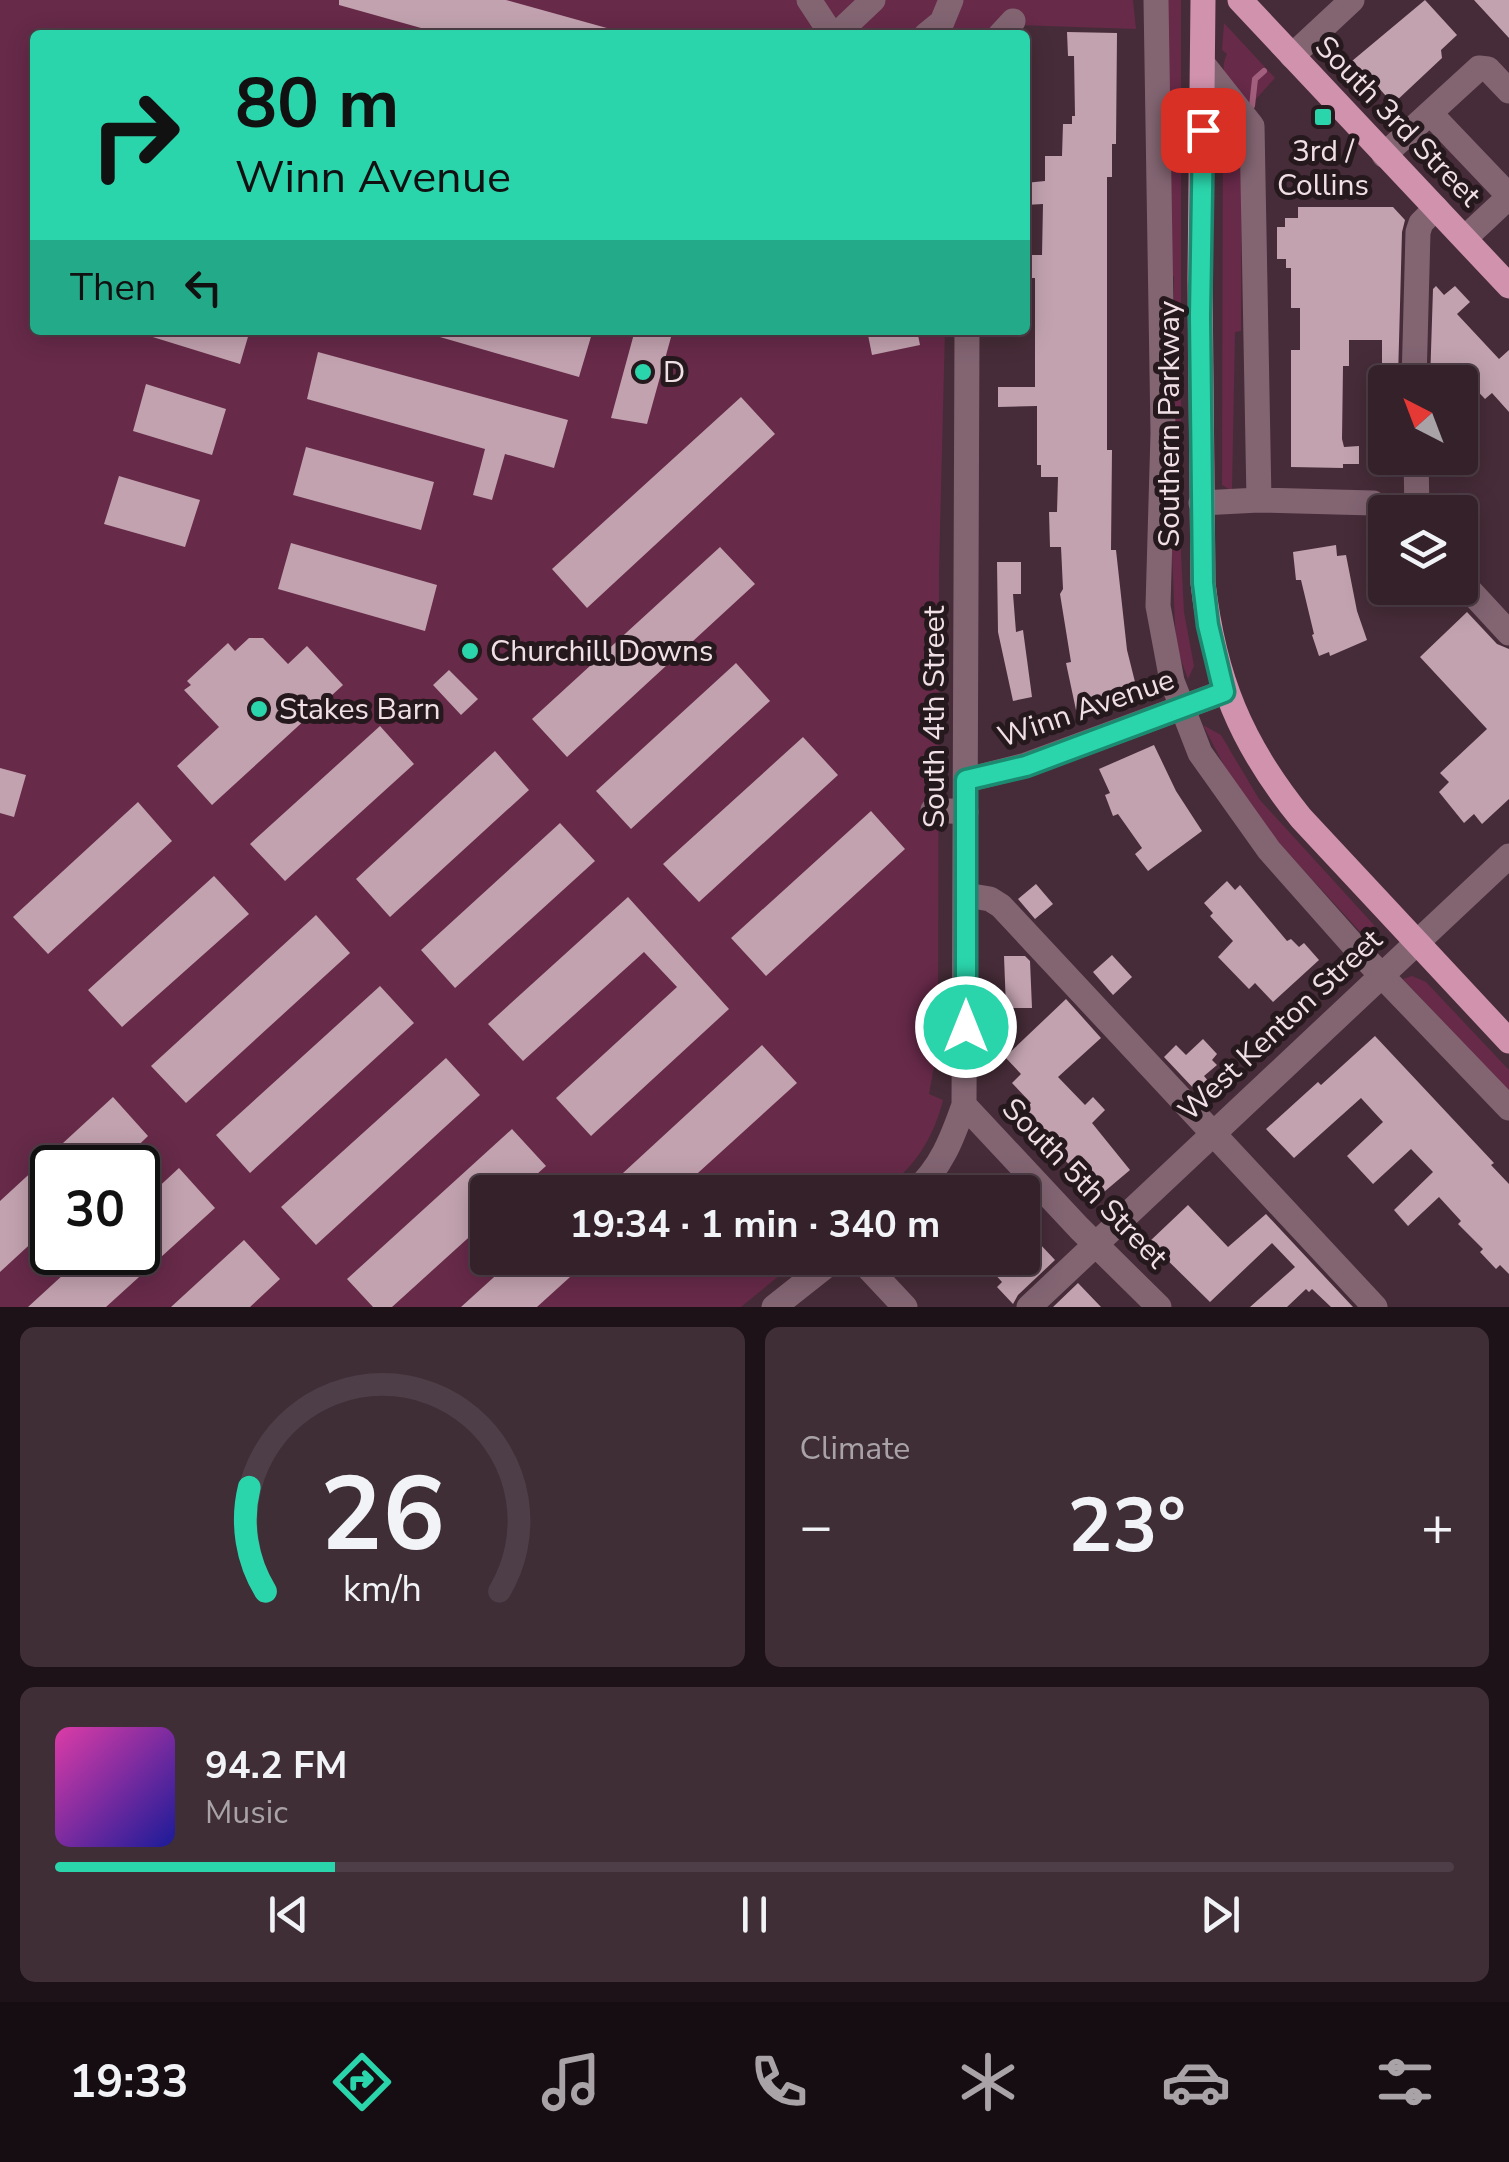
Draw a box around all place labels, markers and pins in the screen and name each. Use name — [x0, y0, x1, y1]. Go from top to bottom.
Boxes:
pin — [1161, 88, 1246, 173]
marker: 3rd / Collins — [1312, 106, 1334, 128]
place label: 3rd / Collins — [1277, 131, 1369, 206]
place label: D — [663, 352, 685, 393]
marker: D — [632, 361, 654, 383]
place label: Churchill Downs — [490, 631, 713, 672]
marker: Churchill Downs — [459, 640, 481, 662]
place label: Stakes Barn — [279, 689, 440, 730]
marker: Stakes Barn — [248, 698, 270, 720]

